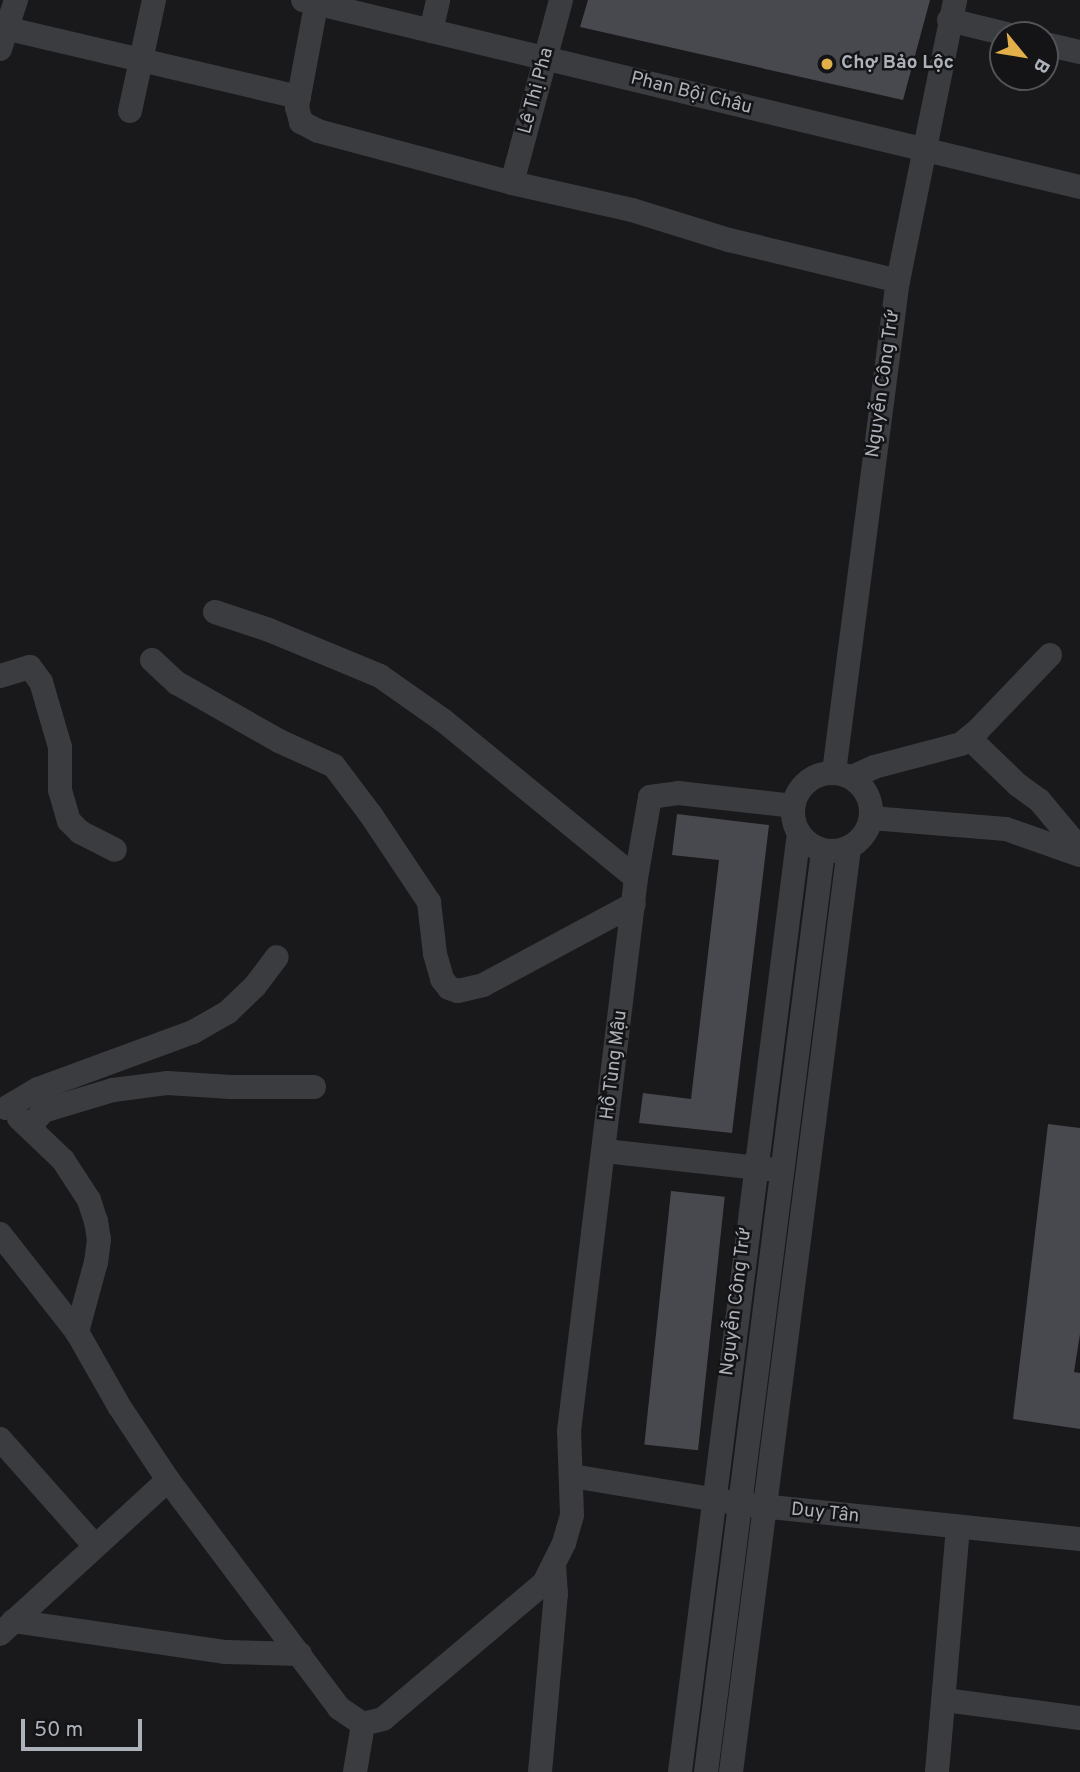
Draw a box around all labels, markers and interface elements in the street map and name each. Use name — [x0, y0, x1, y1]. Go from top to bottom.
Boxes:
north arrow — [989, 21, 1059, 91]
street label: Lê Thị Pha — [514, 45, 560, 137]
place label: Chợ Bảo Lộc — [841, 53, 954, 75]
text: B — [1027, 54, 1054, 77]
marker: Chợ Bảo Lộc — [819, 56, 835, 72]
street label: Phan Bội Châu — [628, 68, 754, 120]
street label: Nguyễn Công Trứ — [862, 308, 906, 460]
street label: Hồ Tùng Mậu — [597, 1008, 633, 1122]
street label: Nguyễn Công Trứ — [717, 1226, 757, 1378]
street label: Duy Tân — [789, 1499, 861, 1529]
scale bar — [24, 1706, 145, 1750]
text: 50 m — [34, 1717, 83, 1744]

